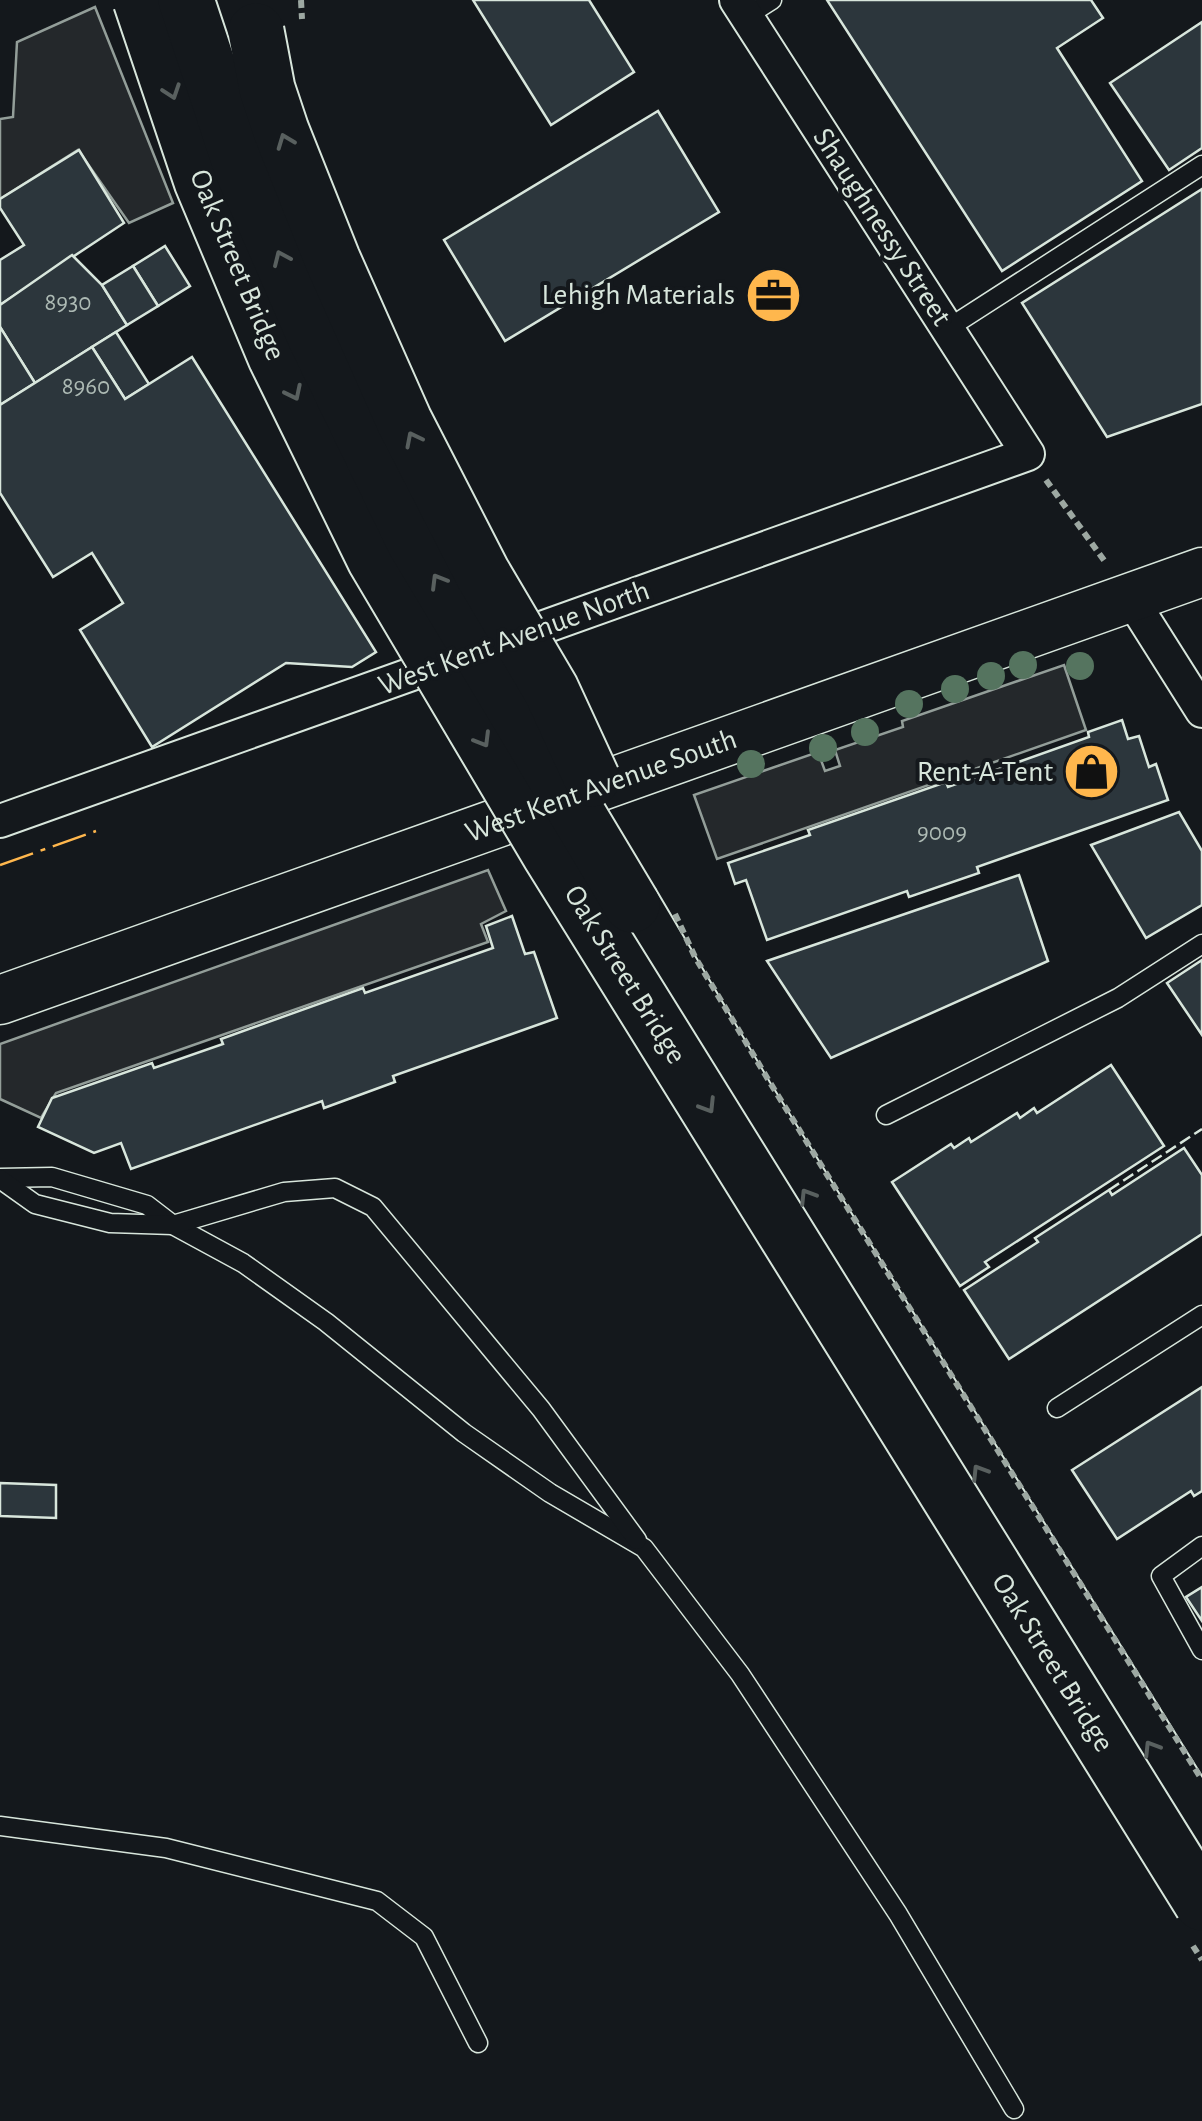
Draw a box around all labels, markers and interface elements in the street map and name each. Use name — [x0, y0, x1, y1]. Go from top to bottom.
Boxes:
one-way arrow — [160, 83, 181, 100]
street label: Shaughnessy Street — [807, 123, 957, 331]
one-way arrow — [277, 133, 297, 150]
street label: Oak Street Bridge — [184, 166, 291, 365]
one-way arrow — [273, 250, 293, 268]
office icon: Lehigh Materials — [744, 265, 804, 325]
place label: Lehigh Materials — [542, 280, 735, 310]
house number: 8930 — [44, 290, 92, 315]
house number: 8960 — [62, 374, 110, 399]
one-way arrow — [282, 383, 301, 401]
one-way arrow — [406, 432, 425, 450]
one-way arrow — [431, 574, 450, 592]
street label: West Kent Avenue North — [374, 575, 654, 701]
street label: West Kent Avenue South — [461, 724, 741, 848]
one-way arrow — [471, 729, 490, 747]
shop icon: Rent-A-Tent — [1062, 742, 1122, 802]
place label: Rent-A-Tent — [917, 757, 1053, 787]
house number: 9009 — [917, 820, 967, 845]
street label: Oak Street Bridge — [558, 880, 692, 1069]
one-way arrow — [695, 1096, 714, 1114]
one-way arrow — [800, 1189, 819, 1207]
one-way arrow — [972, 1465, 991, 1483]
street label: Oak Street Bridge — [986, 1568, 1119, 1757]
one-way arrow — [1144, 1740, 1163, 1758]

